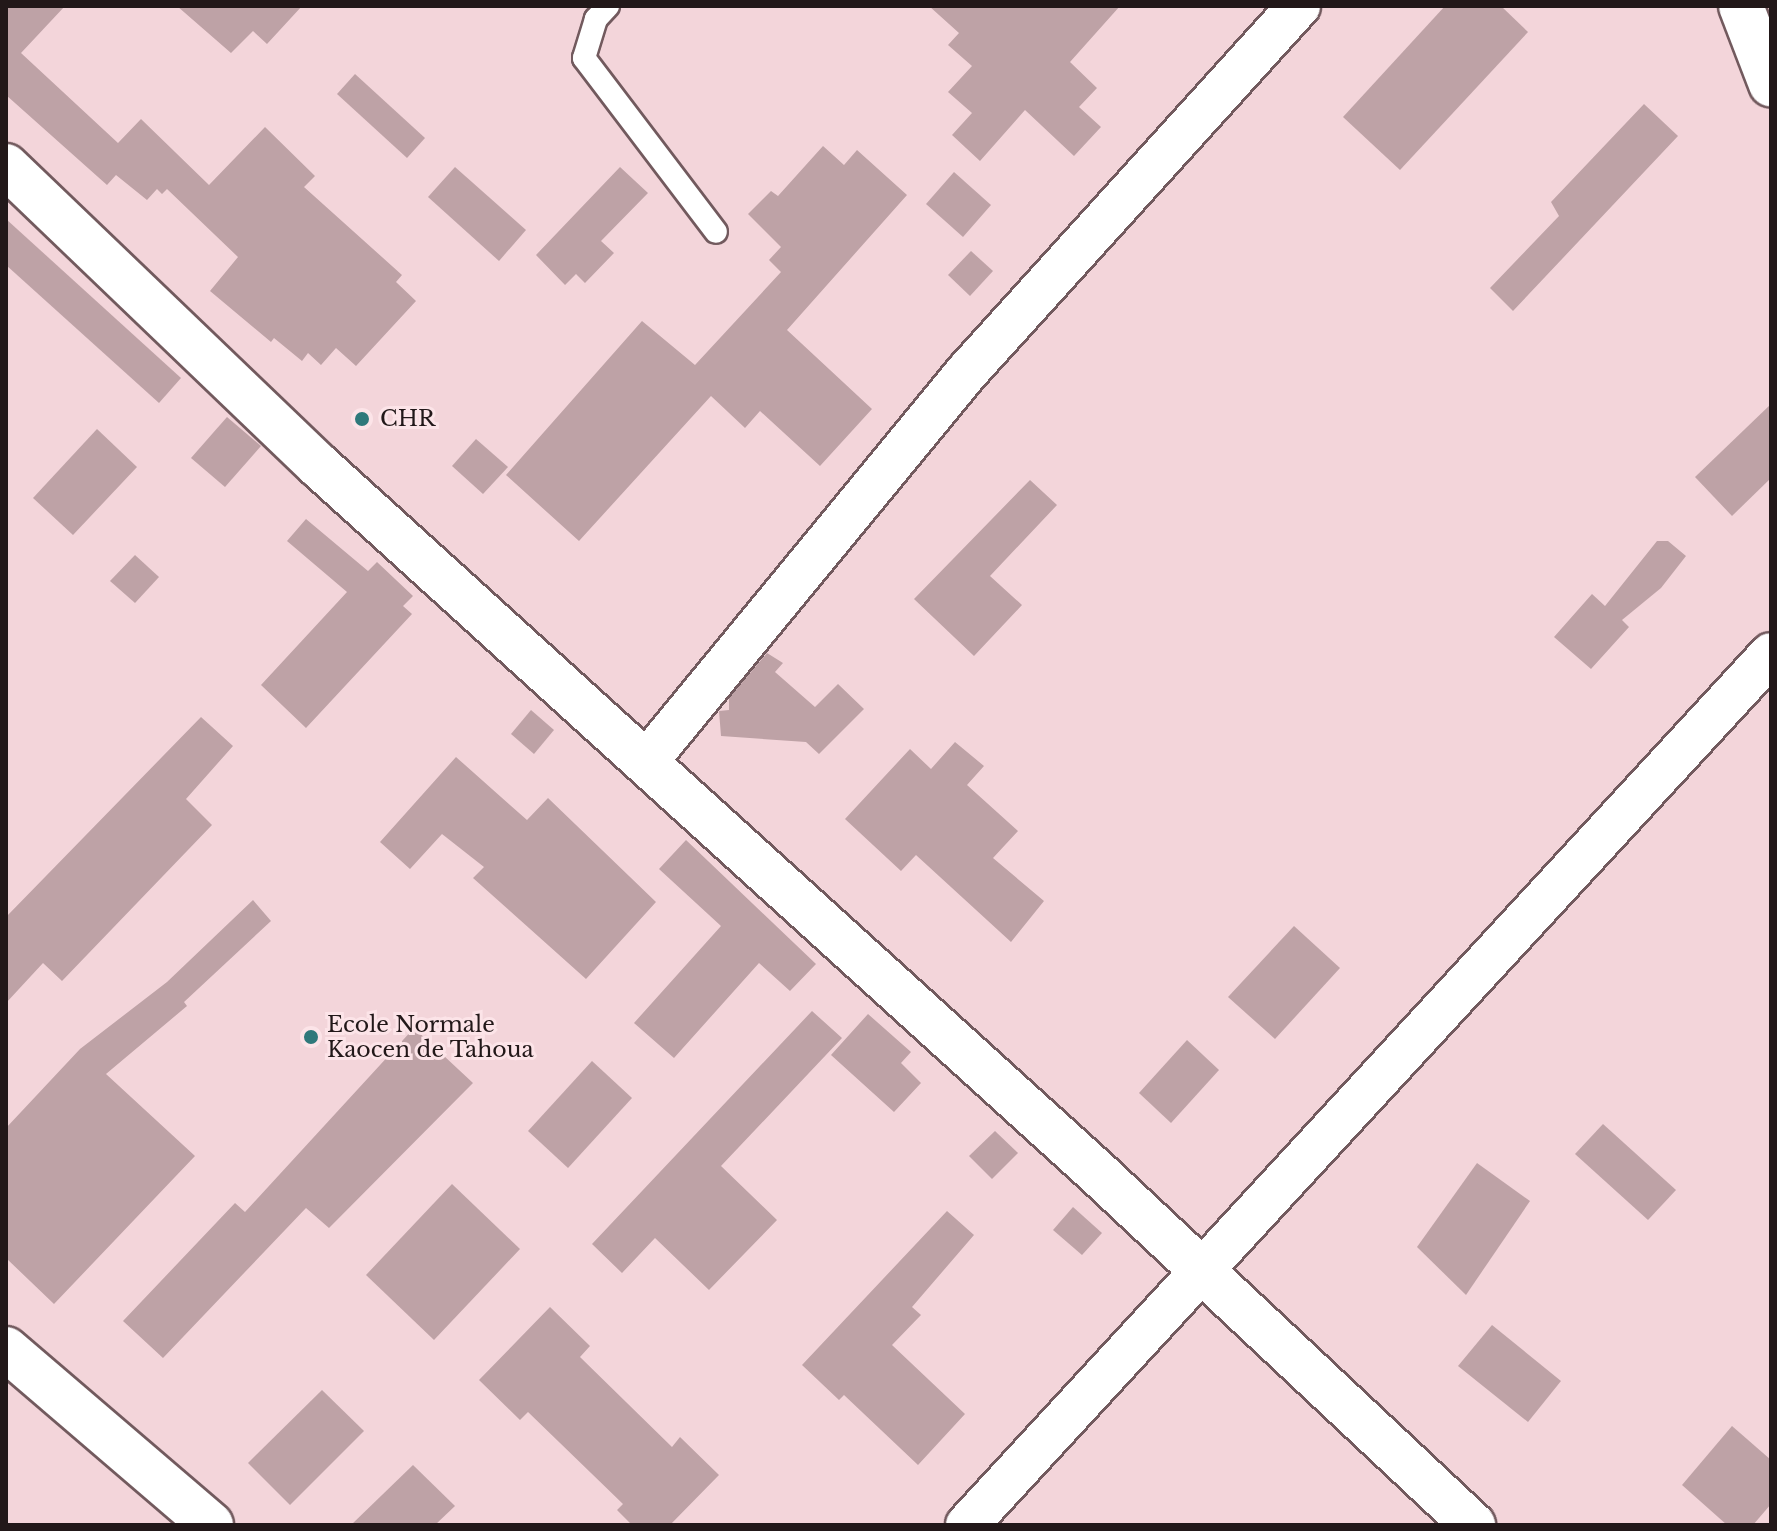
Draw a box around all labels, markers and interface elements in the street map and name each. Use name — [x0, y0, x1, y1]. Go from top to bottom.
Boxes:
place label: CHR — [380, 406, 435, 432]
marker: CHR — [351, 408, 373, 430]
place label: Ecole Normale Kaocen de Tahoua — [327, 1011, 534, 1062]
marker: Ecole Normale Kaocen de Tahoua — [302, 1028, 320, 1046]

